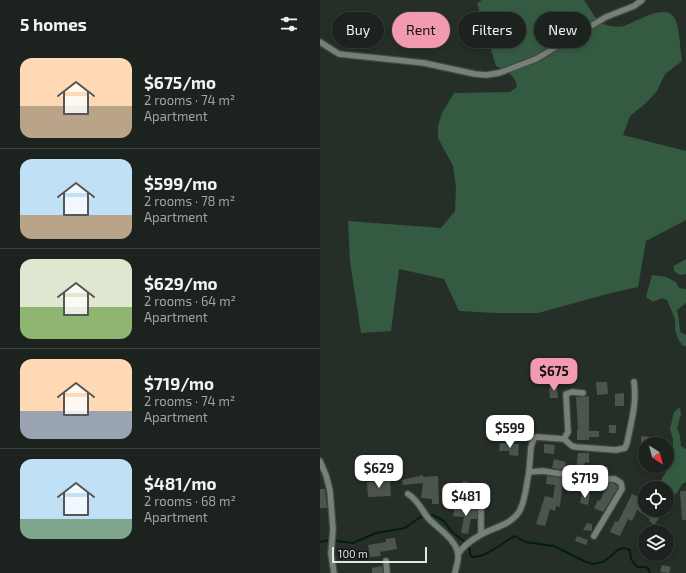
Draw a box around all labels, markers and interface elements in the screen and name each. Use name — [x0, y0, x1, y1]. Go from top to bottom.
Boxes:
chip: Buy — [332, 12, 384, 48]
chip: Rent — [392, 12, 450, 48]
chip: Filters — [458, 12, 526, 48]
chip: New — [534, 12, 591, 48]
icon: filters — [278, 13, 300, 35]
text: 5 homes — [20, 14, 87, 34]
text: $675/mo — [144, 72, 216, 92]
icon: home — [52, 74, 100, 122]
text: 2 rooms · 74 m² — [144, 92, 235, 108]
text: Apartment — [144, 108, 208, 124]
text: $599/mo — [144, 173, 217, 193]
icon: home — [52, 175, 100, 223]
text: 2 rooms · 78 m² — [144, 193, 235, 209]
text: Apartment — [144, 209, 208, 225]
text: $629/mo — [144, 273, 218, 293]
icon: home — [52, 275, 100, 323]
text: 2 rooms · 64 m² — [144, 293, 236, 309]
text: Apartment — [144, 309, 208, 325]
pin: $675 — [530, 358, 578, 392]
text: $675 — [539, 363, 569, 379]
text: $719/mo — [144, 373, 214, 393]
icon: home — [52, 375, 100, 423]
text: 2 rooms · 74 m² — [144, 393, 235, 409]
text: Apartment — [144, 409, 208, 425]
pin: $599 — [486, 415, 534, 449]
text: $599 — [495, 420, 525, 436]
north arrow — [638, 437, 674, 473]
map controls — [638, 437, 674, 561]
pin: $629 — [355, 455, 403, 489]
text: $629 — [364, 460, 394, 476]
pin: $719 — [561, 465, 609, 499]
text: $719 — [571, 470, 599, 486]
text: $481/mo — [144, 473, 216, 493]
icon: home — [52, 475, 100, 523]
button: locate — [638, 481, 674, 517]
pin: $481 — [442, 483, 490, 517]
text: $481 — [451, 488, 481, 504]
text: 2 rooms · 68 m² — [144, 493, 236, 509]
text: Apartment — [144, 509, 208, 525]
button: layers — [638, 525, 674, 561]
scale bar — [332, 545, 427, 564]
text: 100 m — [338, 547, 368, 560]

